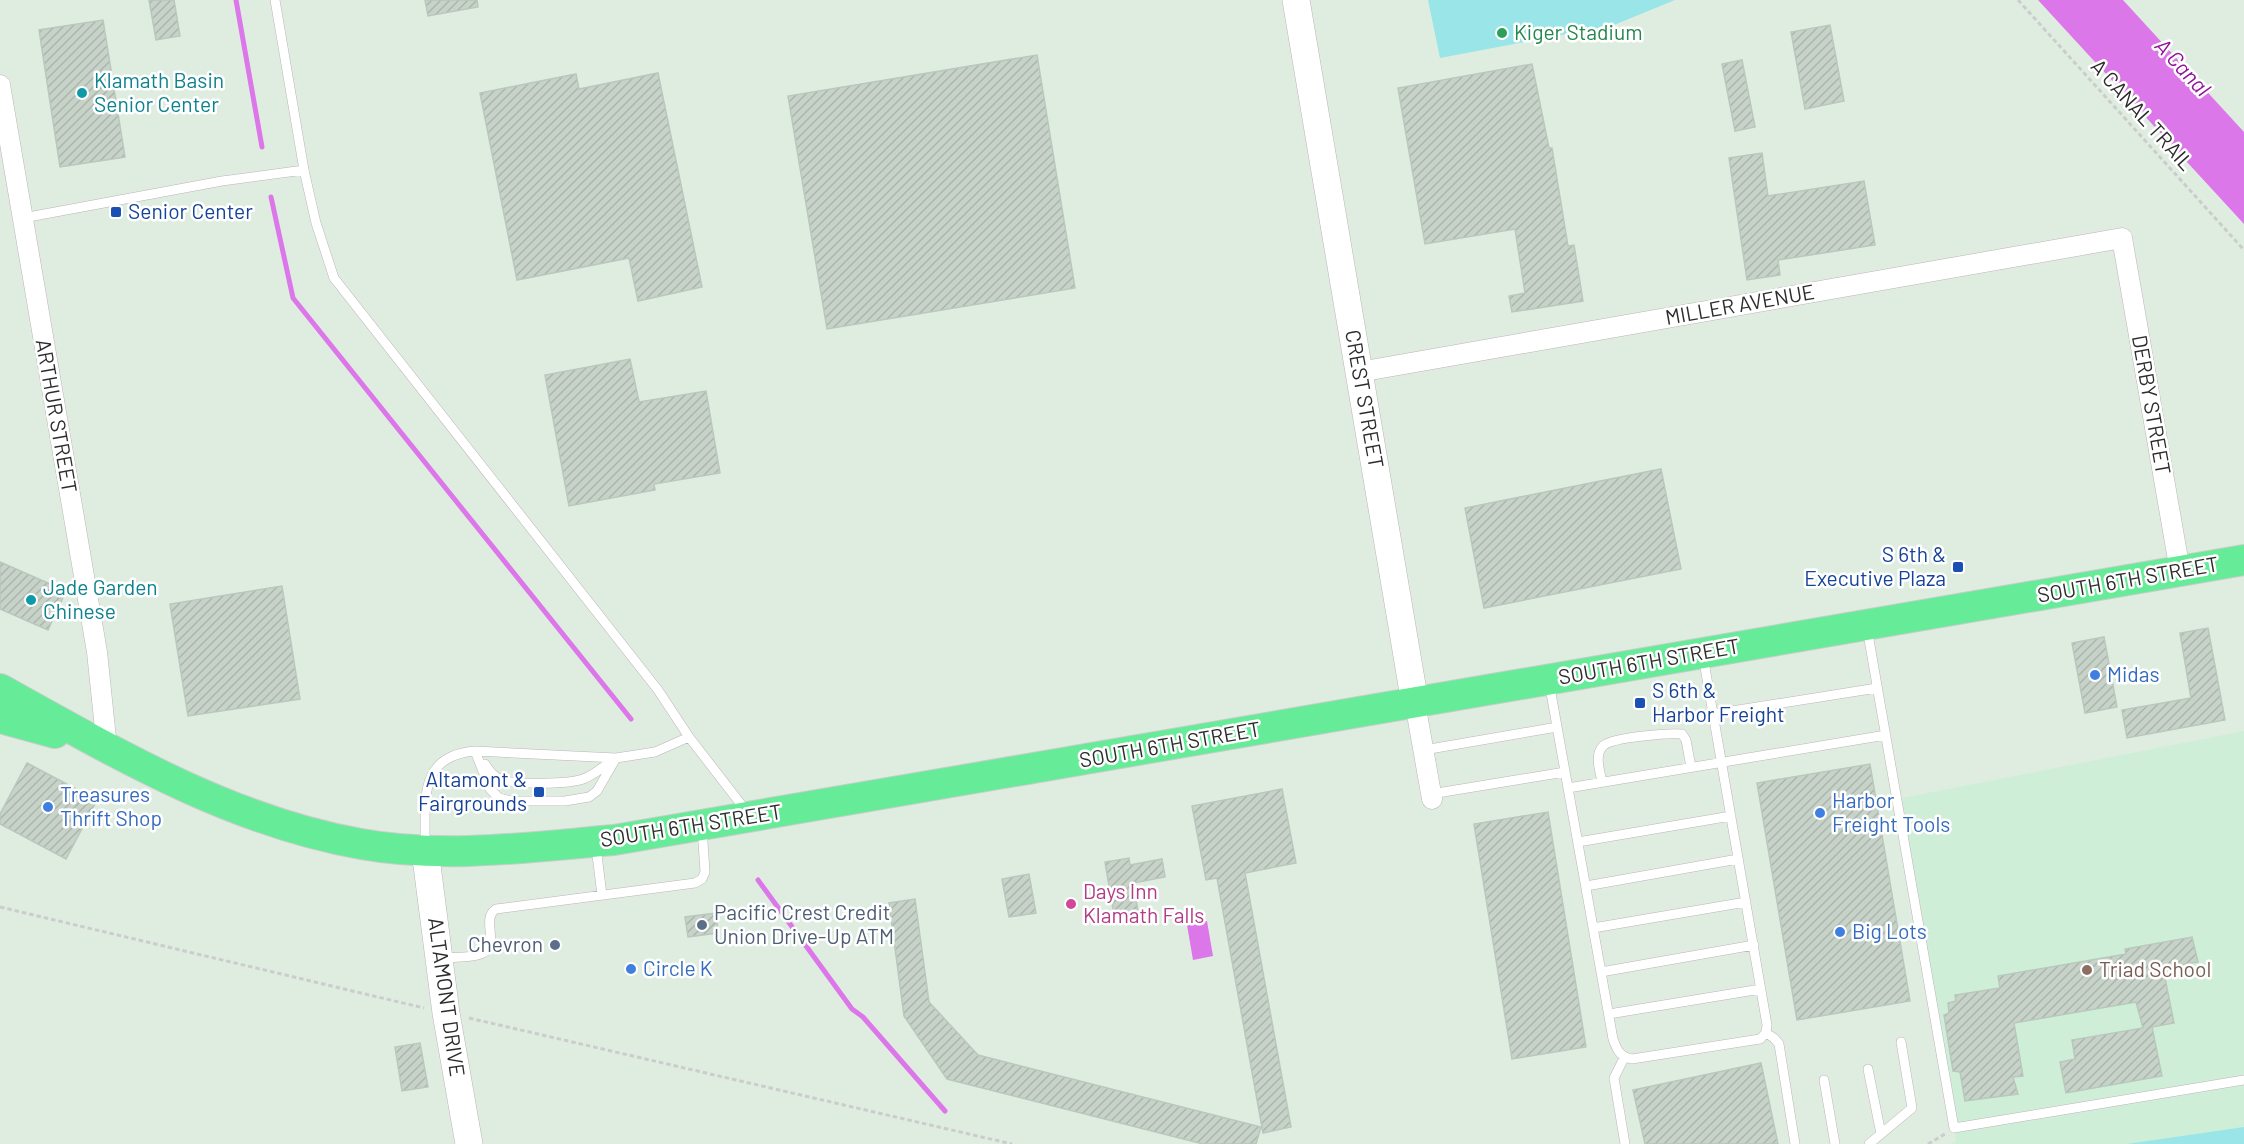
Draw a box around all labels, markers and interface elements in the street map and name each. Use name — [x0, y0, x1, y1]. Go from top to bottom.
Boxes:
place label: Kiger Stadium — [1514, 19, 1643, 44]
marker: Kiger Stadium — [1495, 26, 1509, 40]
water label: A Canal — [2150, 32, 2217, 101]
street label: A CANAL TRAIL — [2087, 53, 2200, 175]
place label: Klamath Basin Senior Center — [94, 67, 224, 116]
marker: Klamath Basin Senior Center — [75, 86, 89, 100]
place label: Senior Center — [128, 198, 253, 223]
marker: Senior Center — [109, 205, 123, 219]
street label: MILLER AVENUE — [1663, 278, 1816, 329]
street label: CREST STREET — [1341, 328, 1390, 470]
street label: DERBY STREET — [2128, 333, 2177, 477]
street label: ARTHUR STREET — [32, 337, 83, 495]
place label: S 6th & Executive Plaza — [1804, 541, 1946, 590]
street label: SOUTH 6TH STREET — [2035, 550, 2220, 607]
marker: S 6th & Executive Plaza — [1951, 560, 1965, 574]
place label: Jade Garden Chinese — [43, 574, 158, 623]
marker: Jade Garden Chinese — [24, 593, 38, 607]
street label: SOUTH 6TH STREET — [1556, 632, 1741, 689]
place label: Midas — [2107, 661, 2160, 686]
marker: Midas — [2088, 668, 2102, 682]
place label: S 6th & Harbor Freight — [1652, 677, 1785, 726]
marker: S 6th & Harbor Freight — [1633, 696, 1647, 710]
street label: SOUTH 6TH STREET — [1077, 715, 1262, 772]
place label: Altamont & Fairgrounds — [418, 766, 527, 815]
place label: Treasures Thrift Shop — [60, 781, 162, 830]
marker: Altamont & Fairgrounds — [532, 785, 546, 799]
place label: Harbor Freight Tools — [1832, 787, 1950, 836]
street label: SOUTH 6TH STREET — [598, 798, 783, 851]
marker: Treasures Thrift Shop — [41, 800, 55, 814]
marker: Harbor Freight Tools — [1813, 806, 1827, 820]
place label: Days Inn Klamath Falls — [1083, 878, 1204, 927]
marker: Days Inn Klamath Falls — [1064, 897, 1078, 911]
place label: Pacific Crest Credit Union Drive-Up ATM — [714, 899, 894, 948]
street label: ALTAMONT DRIVE — [424, 915, 471, 1078]
marker: Pacific Crest Credit Union Drive-Up ATM — [695, 918, 709, 932]
place label: Big Lots — [1852, 918, 1927, 943]
marker: Big Lots — [1833, 925, 1847, 939]
place label: Chevron — [468, 931, 543, 956]
marker: Chevron — [548, 938, 562, 952]
place label: Circle K — [643, 955, 713, 980]
place label: Triad School — [2099, 956, 2211, 981]
marker: Circle K — [624, 962, 638, 976]
marker: Triad School — [2080, 963, 2094, 977]

